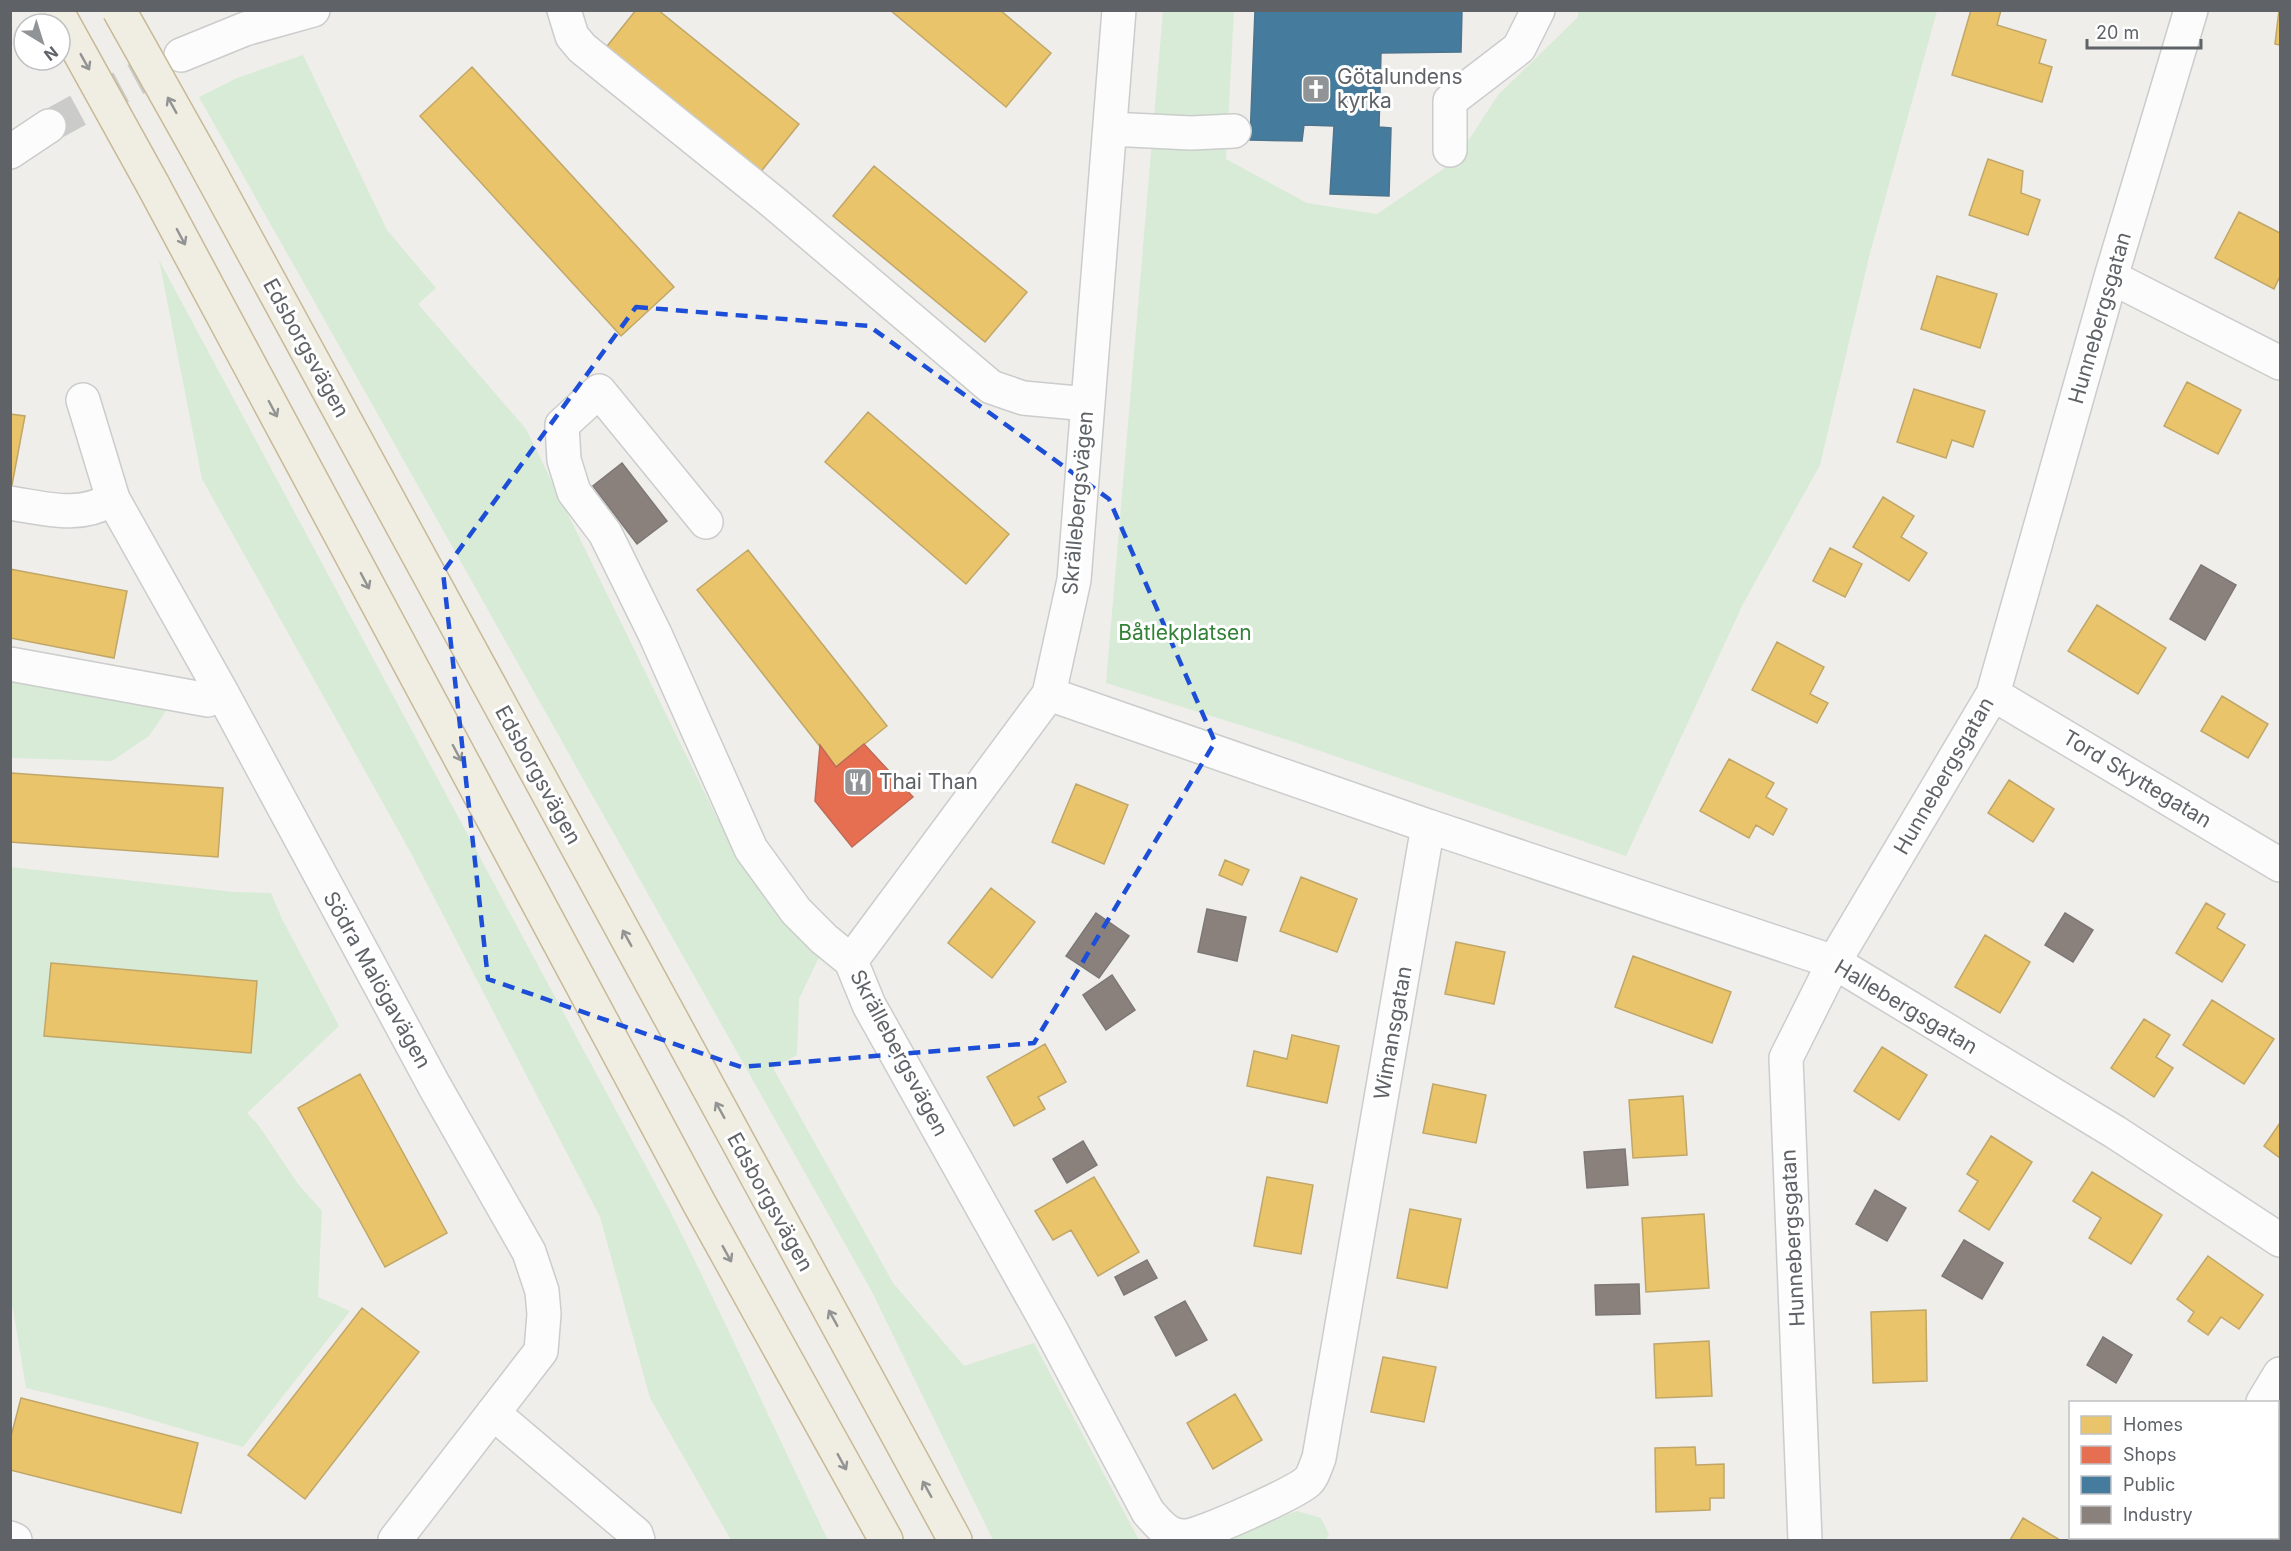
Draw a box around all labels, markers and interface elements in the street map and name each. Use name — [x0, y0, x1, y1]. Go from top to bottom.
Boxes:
north arrow — [12, 12, 72, 72]
scale bar — [2087, 12, 2201, 50]
text: 20 m — [2096, 22, 2139, 43]
text: N — [40, 42, 62, 65]
one-way arrow — [79, 53, 91, 70]
place label: Götalundens kyrka — [1337, 64, 1463, 113]
church icon: Götalundens kyrka — [1300, 73, 1332, 105]
one-way arrow — [166, 97, 178, 114]
one-way arrow — [175, 228, 187, 245]
street label: Hunnebergsgatan — [2063, 229, 2136, 407]
street label: Edsborgsvägen — [258, 274, 355, 421]
one-way arrow — [267, 400, 279, 417]
street label: Skrällebergsvägen — [1057, 410, 1098, 596]
one-way arrow — [359, 572, 371, 589]
park label: Båtlekplatsen — [1118, 620, 1252, 645]
street label: Hunnebergsgatan — [1888, 693, 1999, 859]
street label: Edsborgsvägen — [490, 701, 587, 848]
street label: Tord Skyttegatan — [2058, 724, 2216, 833]
one-way arrow — [452, 743, 463, 761]
restaurant icon: Thai Than — [842, 766, 874, 798]
place label: Thai Than — [879, 769, 978, 794]
street label: Södra Malögavägen — [318, 887, 436, 1073]
one-way arrow — [621, 930, 632, 948]
street label: Hallebergsgatan — [1830, 954, 1982, 1059]
street label: Wimansgatan — [1368, 964, 1417, 1102]
street label: Skrällebergsvägen — [845, 965, 954, 1140]
one-way arrow — [714, 1101, 725, 1119]
street label: Edsborgsvägen — [722, 1128, 819, 1275]
street label: Hunnebergsgatan — [1775, 1149, 1810, 1327]
one-way arrow — [722, 1245, 733, 1263]
one-way arrow — [827, 1310, 839, 1327]
legend — [2069, 1401, 2279, 1539]
text: Homes — [2123, 1414, 2183, 1435]
text: Shops — [2123, 1444, 2177, 1465]
one-way arrow — [836, 1453, 848, 1470]
text: Public — [2123, 1474, 2175, 1495]
one-way arrow — [921, 1481, 933, 1498]
text: Industry — [2123, 1504, 2193, 1525]

